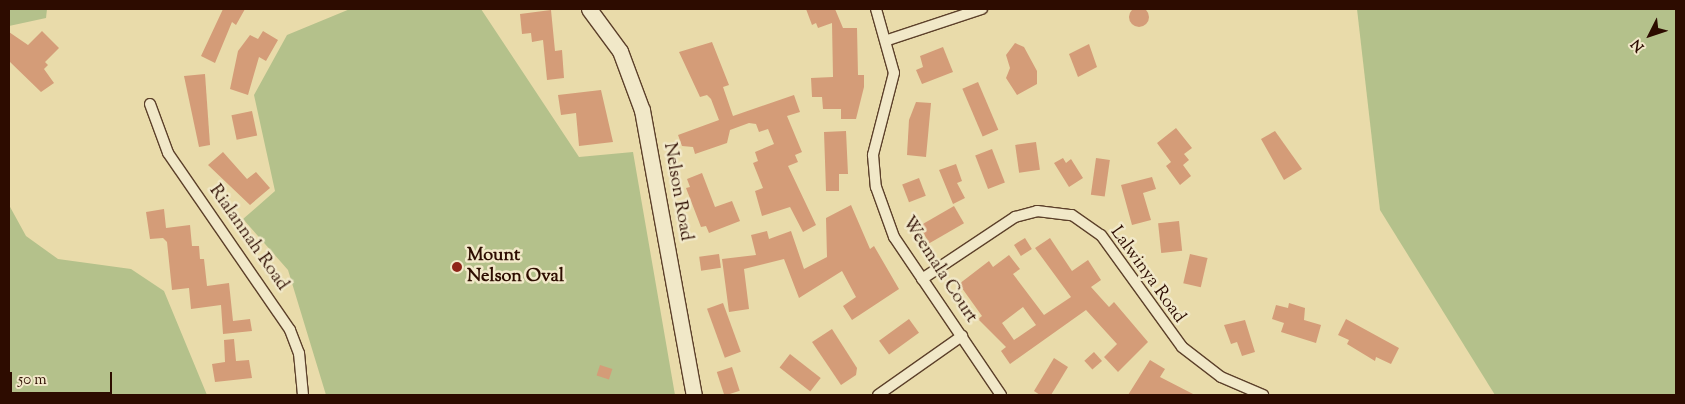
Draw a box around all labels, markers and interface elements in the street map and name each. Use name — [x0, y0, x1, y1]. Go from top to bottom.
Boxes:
north arrow — [1625, 10, 1675, 60]
text: N — [1627, 34, 1650, 56]
street label: Nelson Road — [658, 141, 696, 243]
street label: Rialannah Road — [204, 181, 292, 295]
street label: Weemala Court — [897, 213, 981, 327]
street label: Lalwinya Road — [1105, 222, 1189, 328]
place label: Mount Nelson Oval — [467, 246, 564, 288]
marker: Mount Nelson Oval — [451, 261, 463, 273]
scale bar — [12, 362, 115, 394]
text: 50 m — [18, 370, 47, 391]

